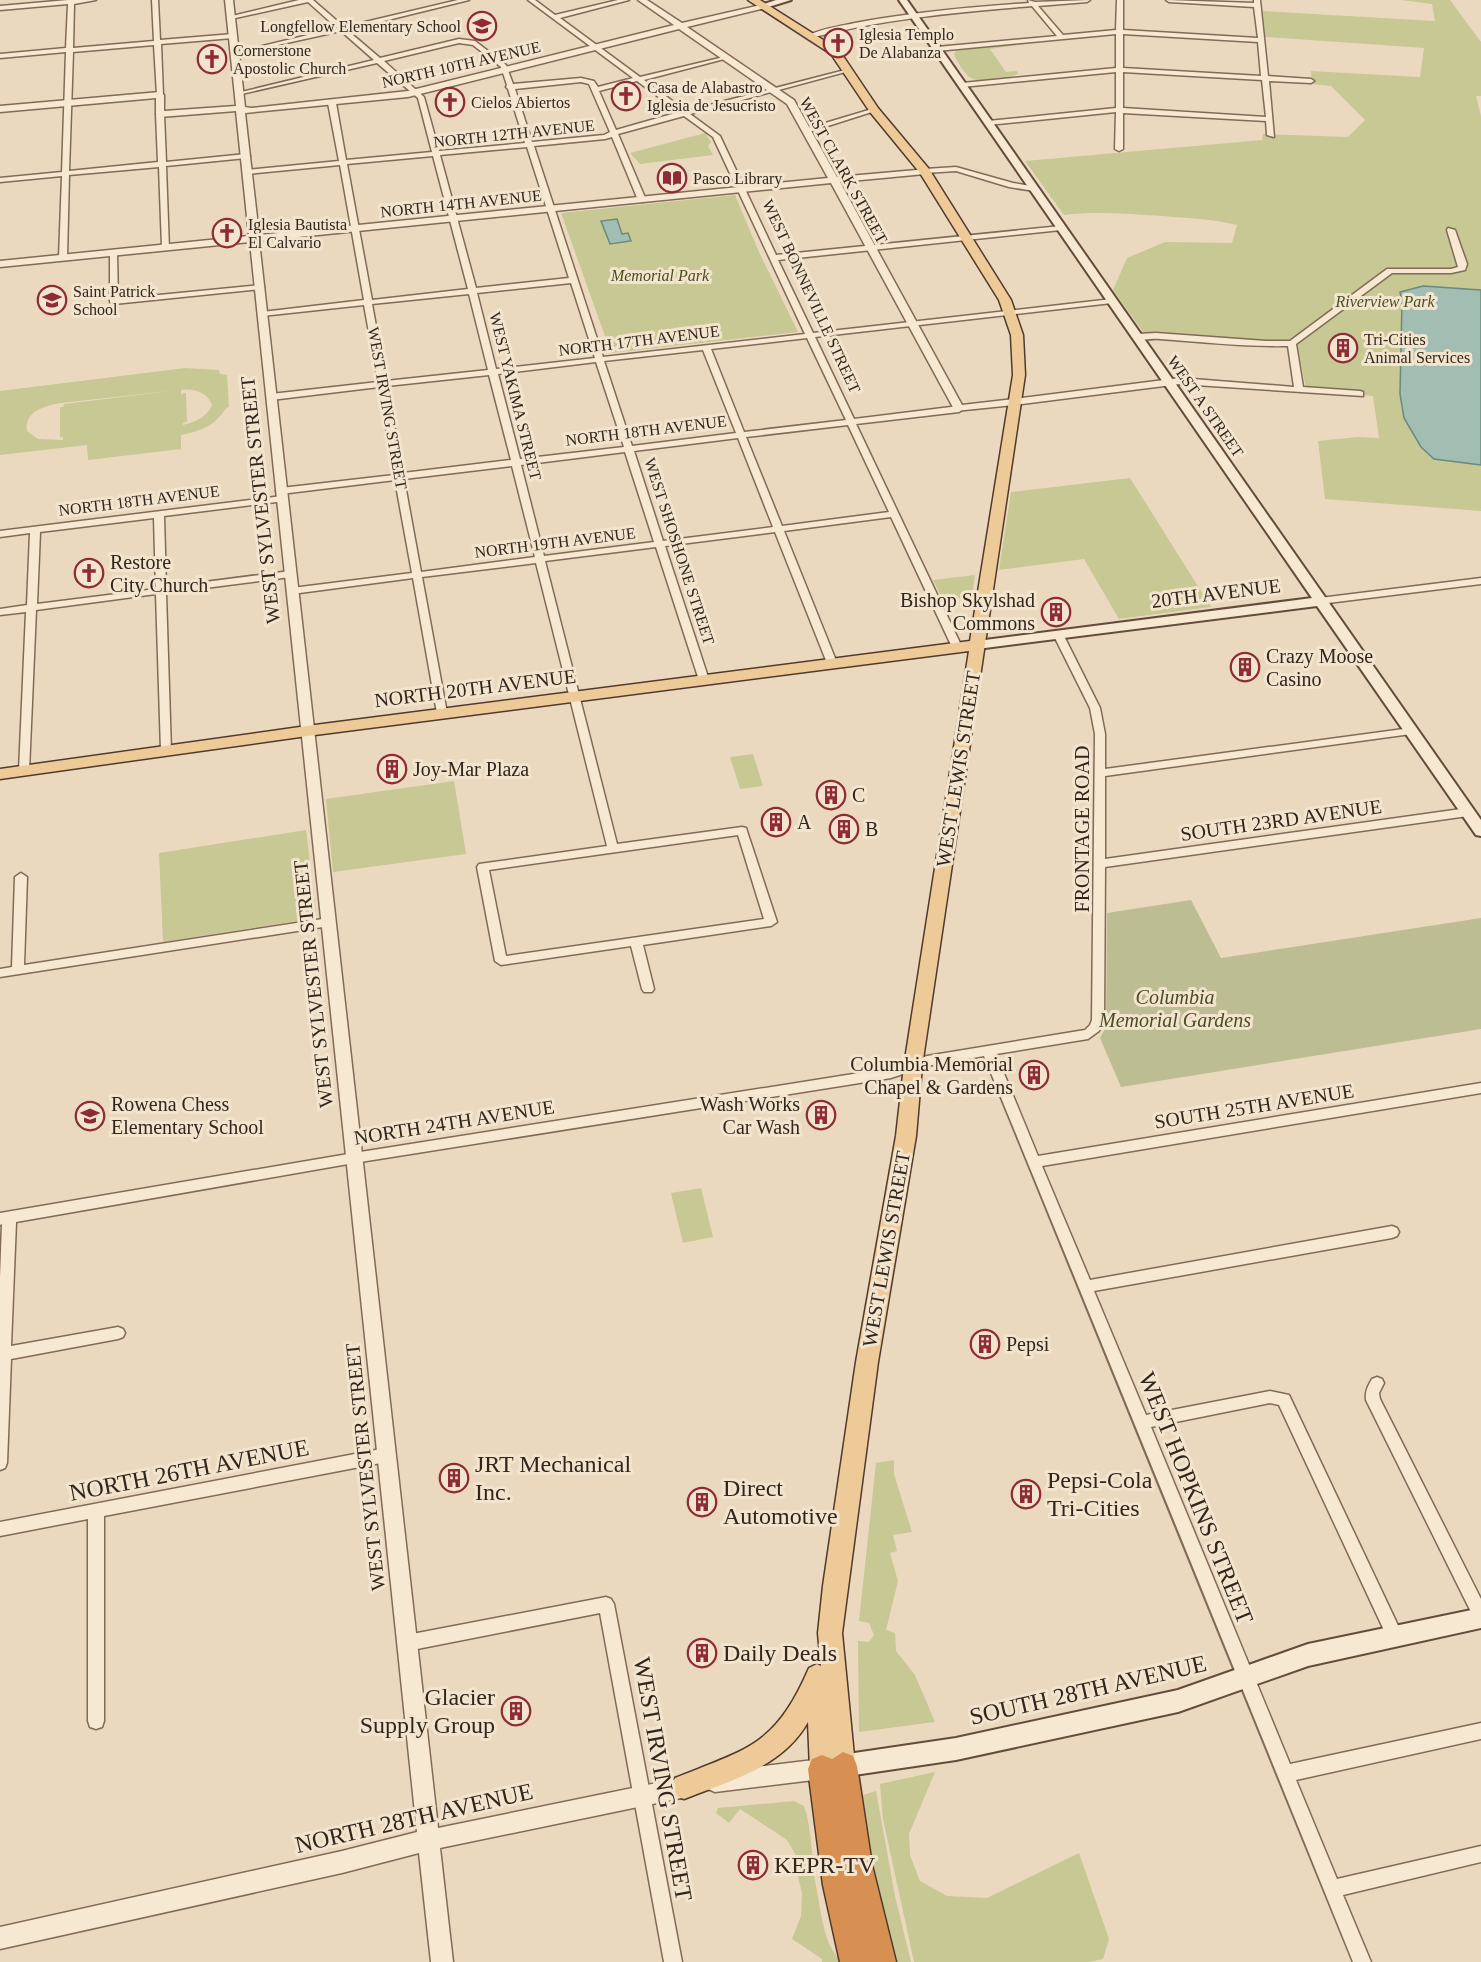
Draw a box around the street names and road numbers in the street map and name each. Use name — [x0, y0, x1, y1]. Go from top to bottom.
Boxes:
street label: NORTH 10TH AVENUE — [380, 38, 542, 91]
street label: WEST CLARK STREET — [796, 94, 891, 246]
street label: NORTH 12TH AVENUE — [432, 117, 596, 150]
street label: NORTH 14TH AVENUE — [379, 187, 543, 220]
street label: WEST BONNEVILLE STREET — [759, 197, 864, 396]
street label: WEST YAKIMA STREET — [486, 310, 545, 482]
street label: NORTH 17TH AVENUE — [557, 322, 721, 359]
street label: WEST IRVING STREET — [365, 326, 410, 491]
street label: WEST A STREET — [1164, 352, 1247, 460]
street label: WEST SYLVESTER STREET — [236, 375, 284, 625]
street label: NORTH 18TH AVENUE — [564, 412, 728, 449]
street label: WEST SHOSHONE STREET — [641, 456, 718, 647]
street label: NORTH 18TH AVENUE — [57, 482, 221, 519]
street label: NORTH 19TH AVENUE — [473, 524, 637, 561]
street label: 20TH AVENUE — [1150, 574, 1282, 612]
street label: NORTH 20TH AVENUE — [373, 665, 577, 711]
street label: WEST LEWIS STREET — [932, 669, 984, 869]
street label: FRONTAGE ROAD — [1071, 746, 1093, 912]
street label: SOUTH 23RD AVENUE — [1179, 795, 1383, 845]
street label: WEST SYLVESTER STREET — [289, 859, 337, 1109]
street label: SOUTH 25TH AVENUE — [1153, 1079, 1355, 1133]
street label: NORTH 24TH AVENUE — [352, 1095, 556, 1149]
street label: WEST LEWIS STREET — [858, 1149, 914, 1349]
street label: WEST SYLVESTER STREET — [341, 1342, 389, 1592]
street label: WEST HOPKINS STREET — [1134, 1368, 1259, 1628]
street label: NORTH 26TH AVENUE — [67, 1434, 311, 1506]
street label: SOUTH 28TH AVENUE — [967, 1650, 1209, 1730]
street label: WEST IRVING STREET — [629, 1655, 697, 1903]
street label: NORTH 28TH AVENUE — [292, 1778, 536, 1858]

